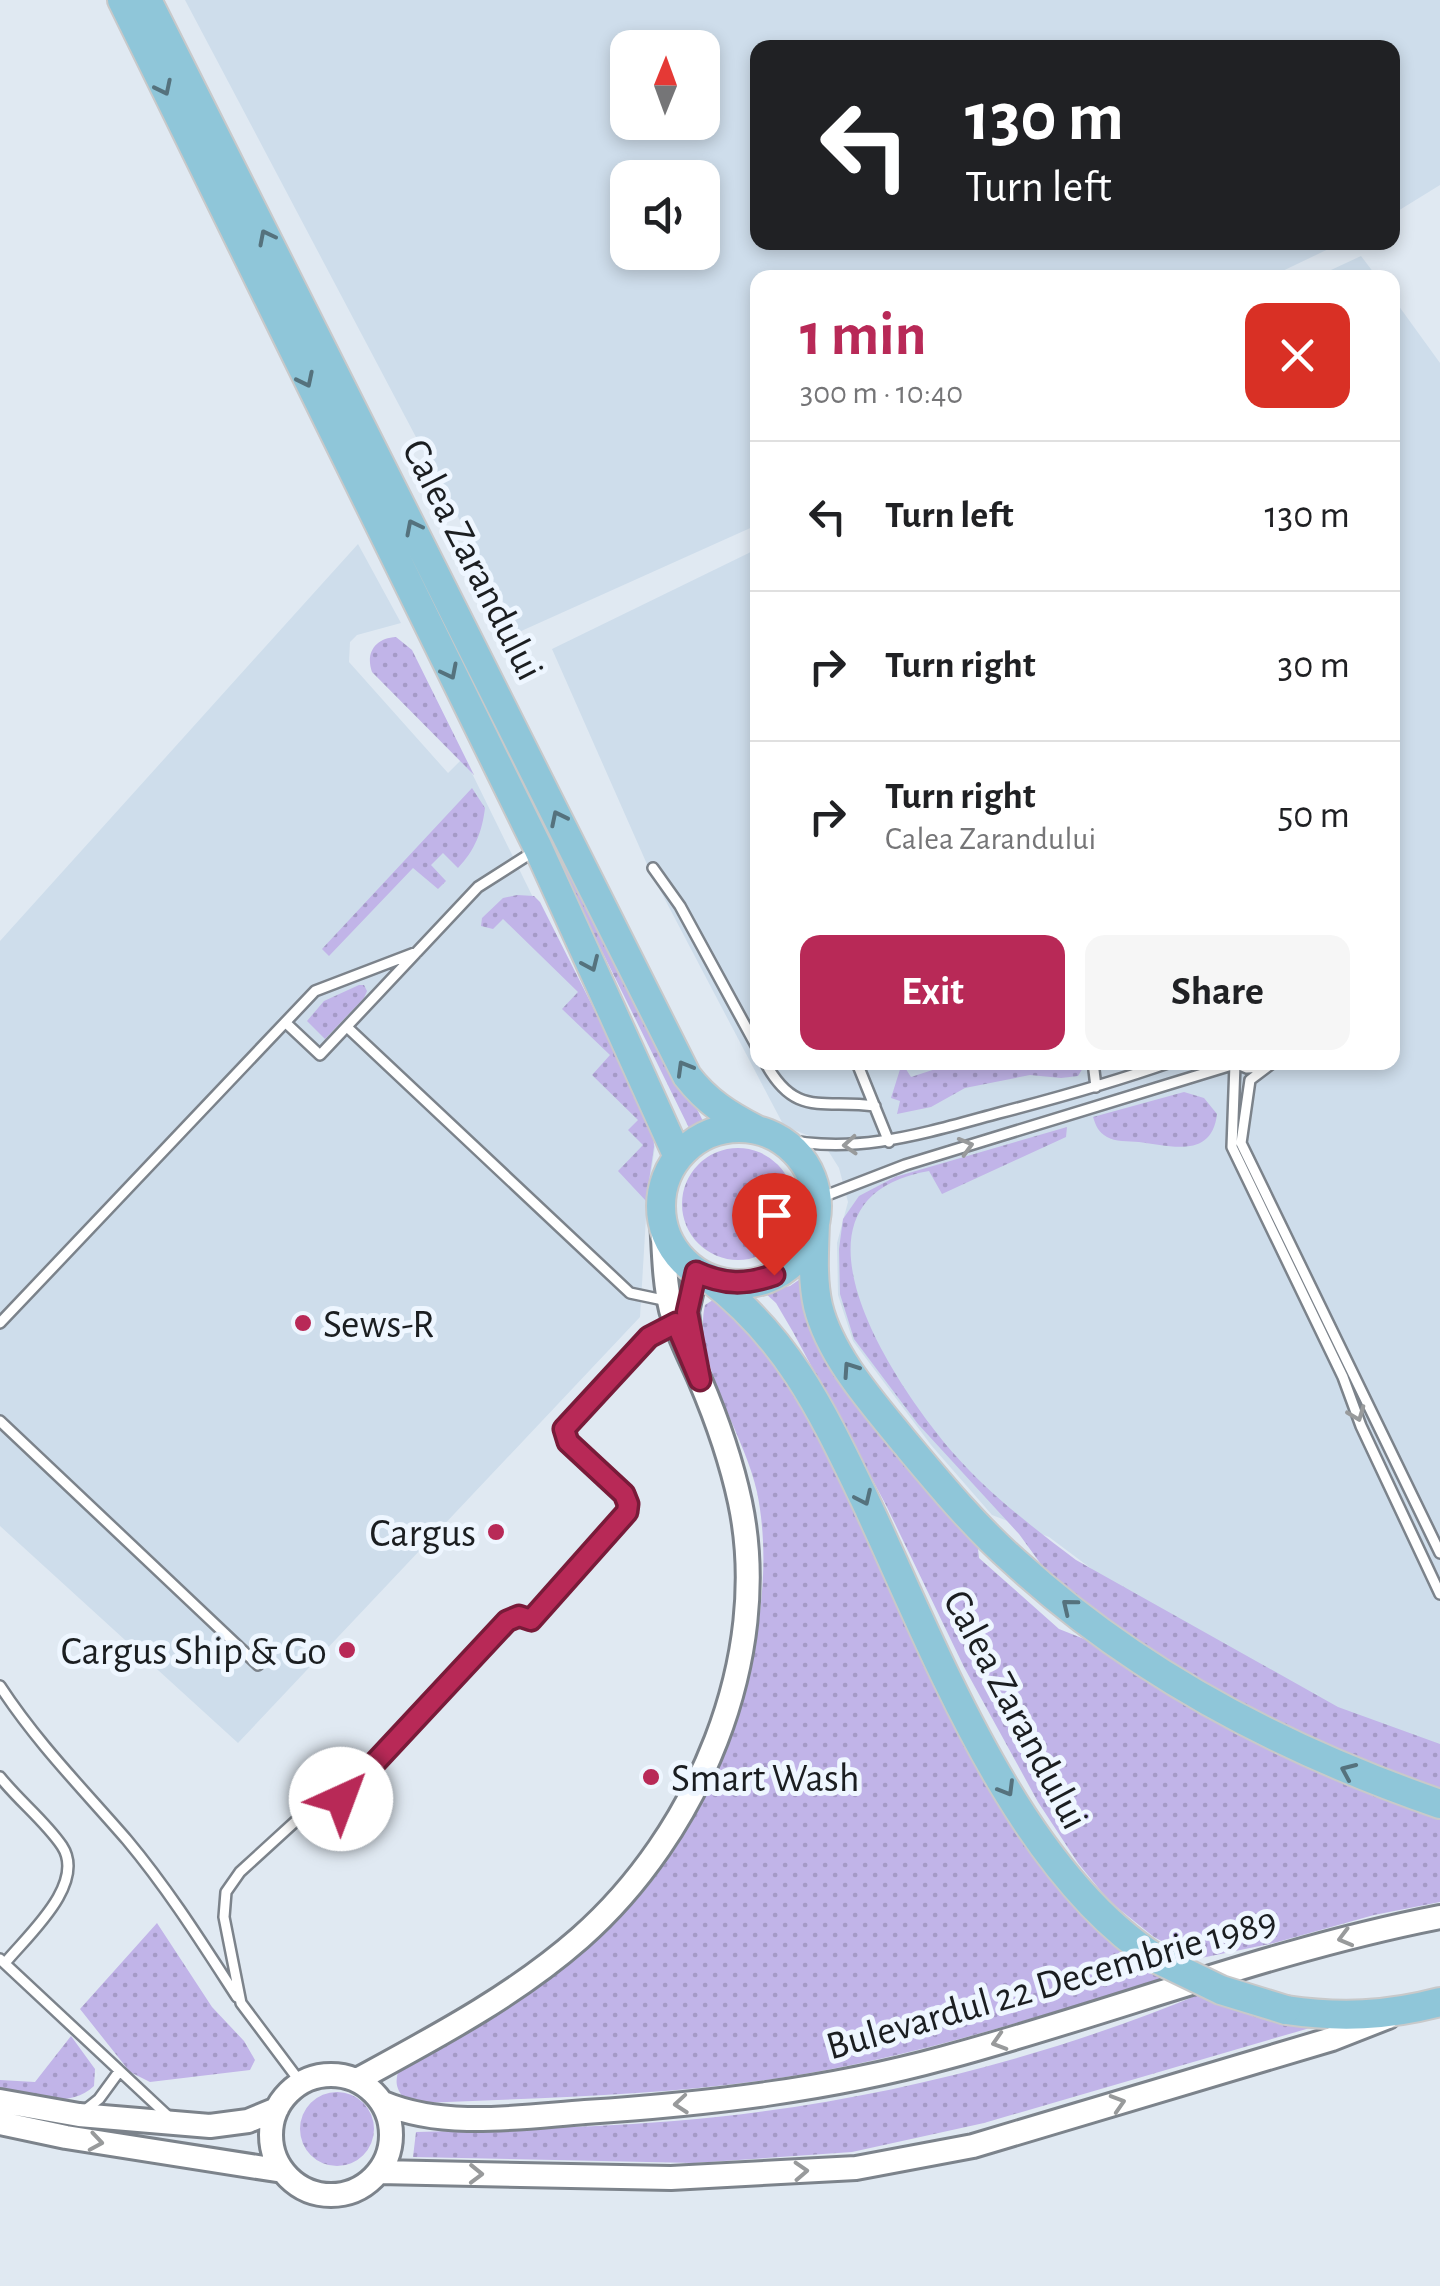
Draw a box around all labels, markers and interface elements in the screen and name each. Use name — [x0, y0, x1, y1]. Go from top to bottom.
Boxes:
north arrow — [610, 30, 720, 140]
map controls — [610, 30, 720, 270]
one-way arrow — [152, 77, 172, 95]
icon: left — [800, 80, 930, 210]
text: 130 m — [965, 83, 1124, 153]
button: sound — [610, 160, 720, 270]
text: Turn left — [965, 165, 1112, 210]
one-way arrow — [259, 229, 278, 247]
button: close — [1245, 303, 1350, 408]
text: 1 min — [800, 306, 926, 366]
one-way arrow — [294, 370, 314, 388]
text: 300 m · 10:40 — [800, 377, 963, 409]
street label: Calea Zarandului — [394, 433, 550, 687]
icon: left — [800, 489, 855, 544]
text: Turn left — [885, 497, 1013, 535]
text: 130 m — [1265, 497, 1350, 535]
one-way arrow — [406, 519, 425, 537]
icon: right — [800, 639, 855, 694]
text: Turn right — [885, 647, 1035, 685]
text: 30 m — [1278, 647, 1350, 685]
one-way arrow — [438, 661, 457, 679]
text: Turn right — [885, 778, 1035, 816]
icon: right — [800, 789, 855, 844]
text: 50 m — [1277, 797, 1350, 835]
one-way arrow — [550, 810, 570, 828]
text: Calea Zarandului — [885, 823, 1096, 855]
button: Exit — [800, 935, 1065, 1050]
button: Share — [1085, 935, 1350, 1050]
one-way arrow — [579, 954, 599, 972]
one-way arrow — [677, 1061, 697, 1079]
one-way arrow — [842, 1134, 858, 1155]
one-way arrow — [957, 1137, 974, 1158]
pin — [732, 1173, 817, 1276]
icon: arrive — [747, 1188, 802, 1243]
place label: Sews-R — [323, 1305, 435, 1345]
marker: Sews-R — [292, 1312, 314, 1334]
one-way arrow — [844, 1361, 862, 1380]
one-way arrow — [1345, 1404, 1365, 1421]
one-way arrow — [851, 1488, 871, 1506]
place label: Cargus — [370, 1514, 476, 1554]
marker: Cargus — [485, 1521, 507, 1543]
street label: Calea Zarandului — [936, 1584, 1095, 1836]
one-way arrow — [1063, 1600, 1081, 1618]
place label: Cargus Ship & Go — [61, 1632, 327, 1672]
marker: Cargus Ship & Go — [336, 1639, 358, 1661]
position arrow — [289, 1747, 393, 1851]
place label: Smart Wash — [671, 1759, 859, 1799]
one-way arrow — [1340, 1763, 1358, 1783]
marker: Smart Wash — [640, 1766, 662, 1788]
one-way arrow — [995, 1778, 1014, 1796]
street label: Bulevardul 22 Decembrie 1989 — [822, 1900, 1281, 2067]
one-way arrow — [1337, 1927, 1354, 1948]
one-way arrow — [991, 2030, 1008, 2051]
one-way arrow — [672, 2093, 688, 2114]
one-way arrow — [1108, 2094, 1125, 2115]
one-way arrow — [87, 2130, 104, 2151]
one-way arrow — [794, 2161, 810, 2182]
one-way arrow — [470, 2163, 485, 2185]

